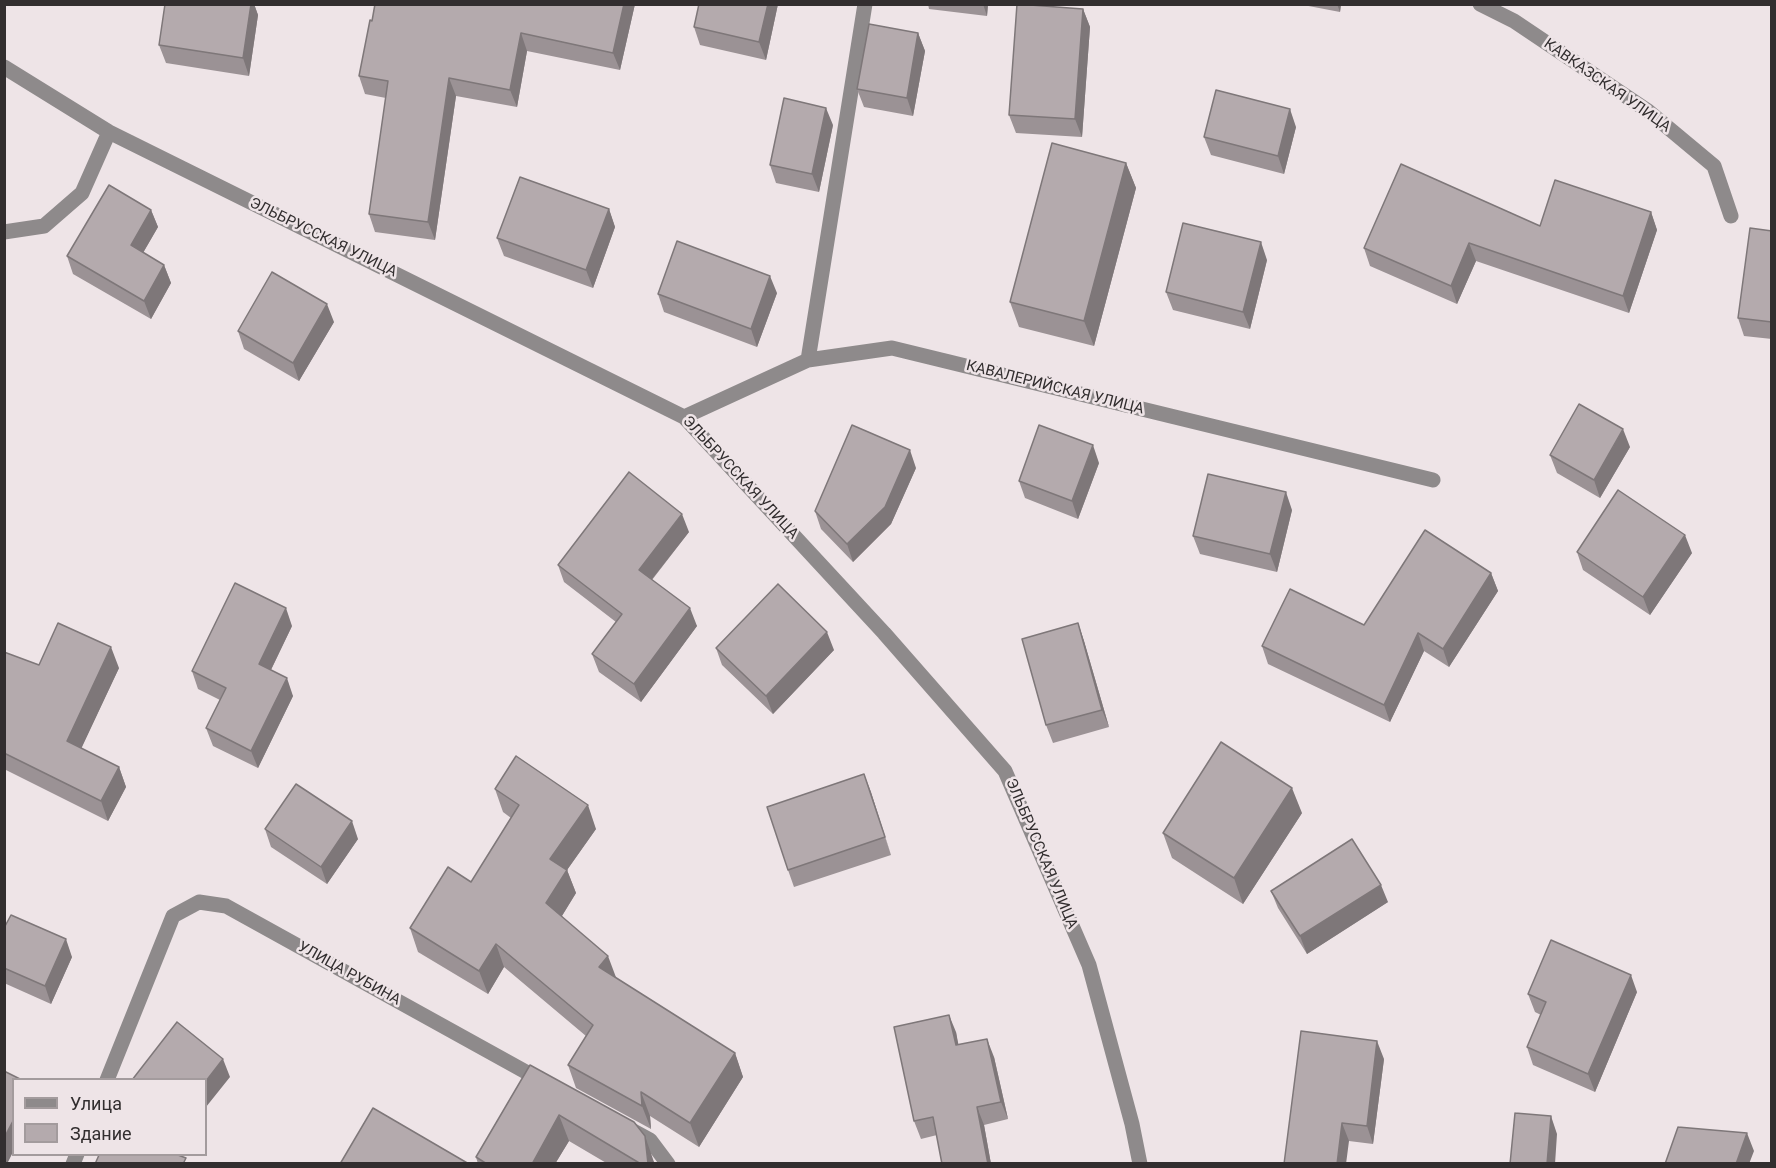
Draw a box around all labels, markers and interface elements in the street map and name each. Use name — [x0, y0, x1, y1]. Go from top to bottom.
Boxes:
street label: КАВКАЗСКАЯ УЛИЦА — [1540, 35, 1674, 137]
street label: ЭЛЬБРУССКАЯ УЛИЦА — [246, 194, 400, 282]
street label: КАВАЛЕРИЙСКАЯ УЛИЦА — [964, 357, 1146, 419]
street label: ЭЛЬБРУССКАЯ УЛИЦА — [678, 413, 802, 543]
street label: ЭЛЬБРУССКАЯ УЛИЦА — [1001, 776, 1081, 932]
street label: УЛИЦА РУБИНА — [295, 938, 403, 1010]
legend — [12, 1078, 207, 1156]
text: Улица — [70, 1093, 122, 1114]
text: Здание — [70, 1123, 132, 1144]

